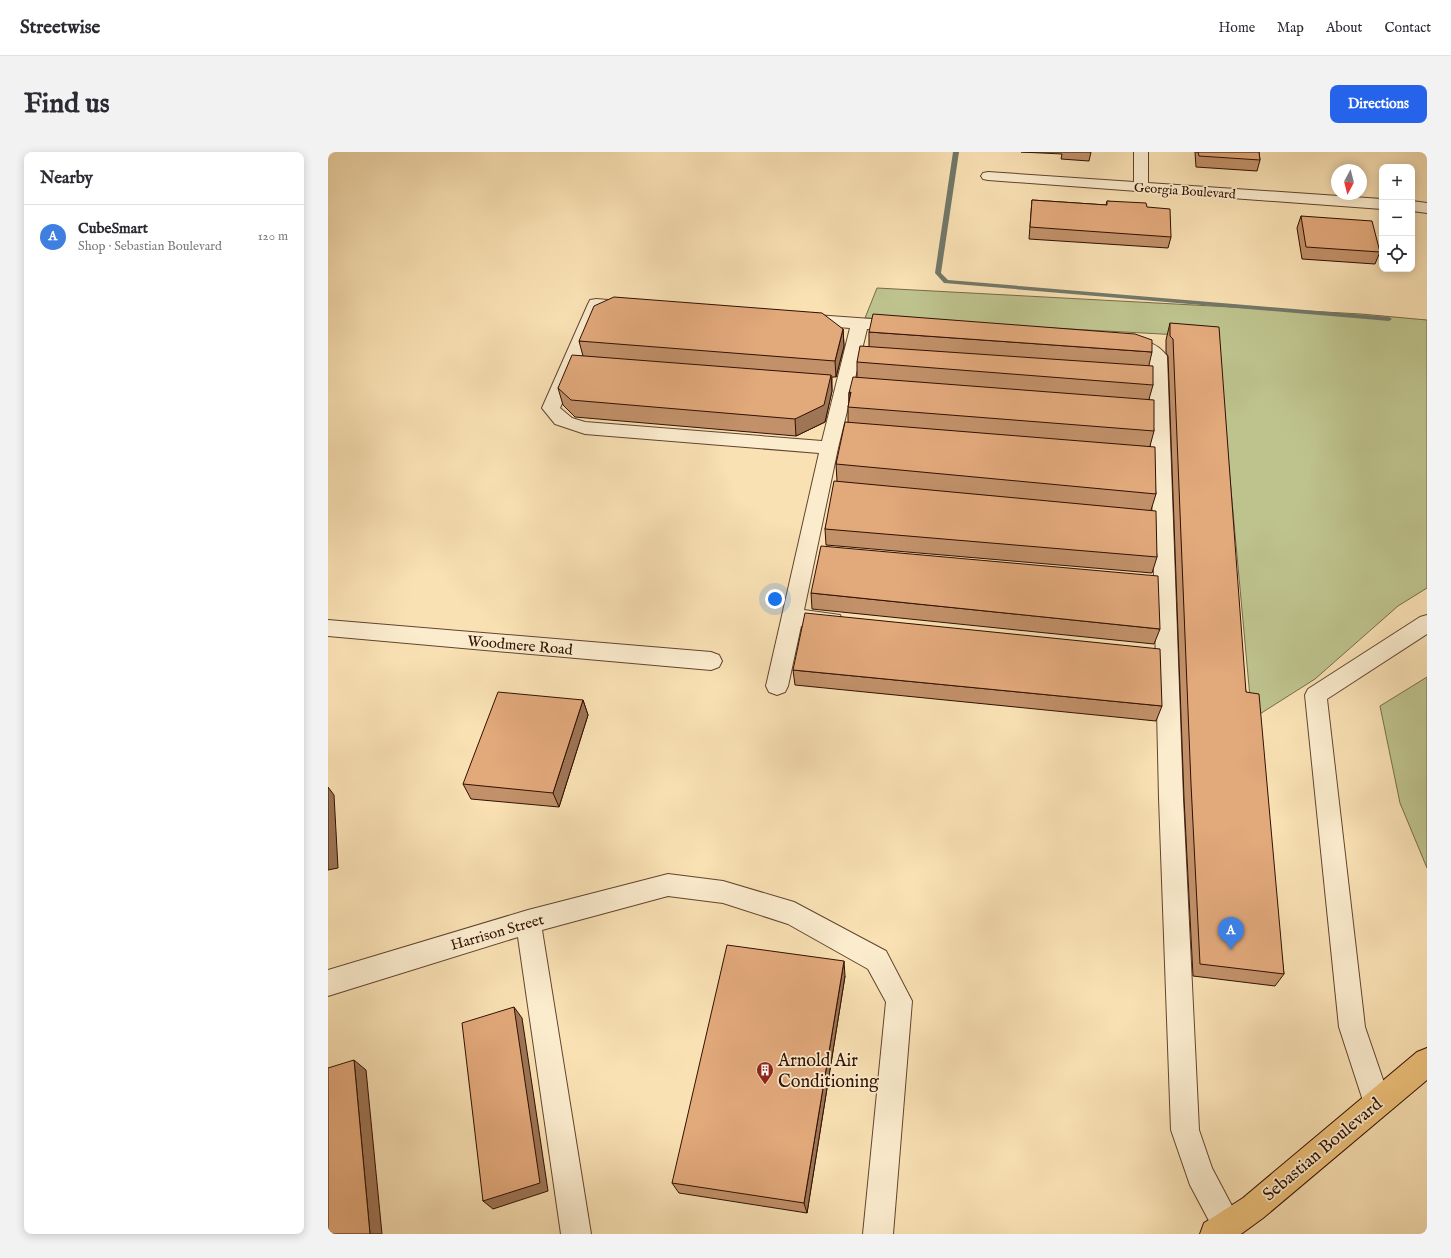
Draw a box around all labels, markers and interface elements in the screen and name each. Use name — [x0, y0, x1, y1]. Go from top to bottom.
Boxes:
text: Streetwise — [20, 16, 100, 40]
text: Home — [1219, 19, 1255, 37]
text: Map — [1277, 19, 1304, 37]
text: About — [1326, 19, 1362, 37]
text: Contact — [1384, 19, 1431, 37]
button: Directions — [1330, 85, 1427, 123]
text: Find us — [24, 87, 110, 122]
north arrow — [1331, 164, 1367, 200]
map controls — [1379, 164, 1415, 272]
button: + — [1379, 164, 1415, 200]
text: Nearby — [40, 168, 93, 189]
street label: Georgia Boulevard — [1133, 179, 1236, 204]
button: − — [1379, 200, 1415, 236]
text: CubeSmart — [78, 219, 148, 238]
text: A — [49, 228, 57, 245]
text: 120 m — [258, 228, 288, 245]
button: locate — [1379, 236, 1415, 272]
text: Shop · Sebastian Boulevard — [78, 238, 222, 255]
your location — [765, 589, 785, 609]
street label: Woodmere Road — [466, 631, 574, 660]
street label: Harrison Street — [448, 910, 546, 955]
pin: A — [1218, 917, 1244, 950]
place label: Arnold Air Conditioning — [777, 1050, 879, 1094]
building icon: Arnold Air Conditioning — [755, 1060, 775, 1085]
street label: Sebastian Boulevard — [1258, 1093, 1388, 1207]

